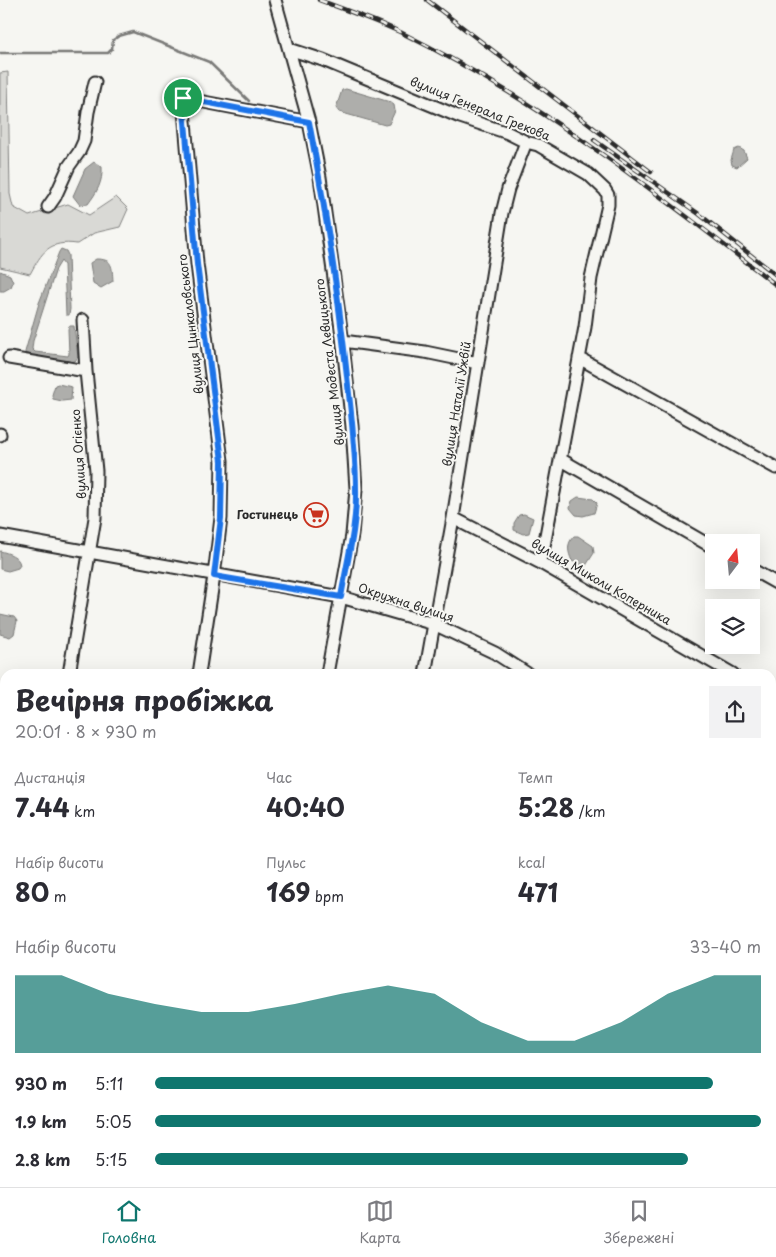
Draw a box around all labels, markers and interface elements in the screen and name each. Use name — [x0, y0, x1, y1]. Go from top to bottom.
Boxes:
street label: вулиця Генерала Грекова — [408, 72, 554, 145]
pin — [162, 77, 204, 119]
icon: arrive — [169, 84, 197, 112]
street label: вулиця Цинкаловського — [172, 253, 208, 395]
street label: вулиця Модеста Левицького — [310, 277, 348, 447]
street label: вулиця Наталії Ужвій — [437, 340, 475, 468]
street label: вулиця Огієнко — [66, 408, 90, 500]
supermarket icon: Гостинець — [303, 502, 329, 528]
place label: Гостинець — [237, 505, 298, 523]
street label: вулиця Миколи Коперника — [528, 534, 675, 629]
north arrow — [705, 534, 760, 589]
map controls — [705, 534, 760, 654]
street label: Окружна вулиця — [356, 578, 457, 626]
button: layers — [705, 599, 760, 654]
text: Вечірня пробіжка — [15, 678, 274, 721]
button: share — [709, 686, 761, 738]
text: 20:01 · 8 × 930 m — [15, 719, 157, 743]
text: Дистанція — [15, 767, 86, 788]
text: Час — [266, 767, 292, 788]
text: Темп — [518, 767, 553, 788]
text: 7.44 — [15, 788, 70, 826]
text: 40:40 — [266, 788, 345, 826]
text: 5:28 — [518, 788, 574, 826]
text: km — [70, 801, 95, 822]
text: /km — [574, 801, 606, 822]
text: Набір висоти — [15, 852, 104, 873]
text: Пульс — [266, 852, 306, 873]
text: kcal — [518, 852, 546, 873]
text: 80 — [15, 873, 49, 911]
text: 169 — [266, 873, 310, 911]
text: 471 — [518, 873, 558, 911]
text: m — [49, 886, 66, 907]
text: bpm — [310, 886, 344, 907]
text: Набір висоти — [15, 934, 116, 958]
text: 33–40 m — [690, 934, 761, 958]
text: 930 m — [15, 1071, 67, 1095]
text: 5:11 — [95, 1071, 123, 1095]
text: 1.9 km — [15, 1109, 67, 1133]
text: 5:05 — [95, 1109, 132, 1133]
text: 2.8 km — [15, 1147, 70, 1171]
text: 5:15 — [95, 1147, 127, 1171]
tab: Головна — [102, 1197, 156, 1248]
tab: Карта — [359, 1197, 401, 1248]
tab: Збережені — [604, 1197, 674, 1248]

